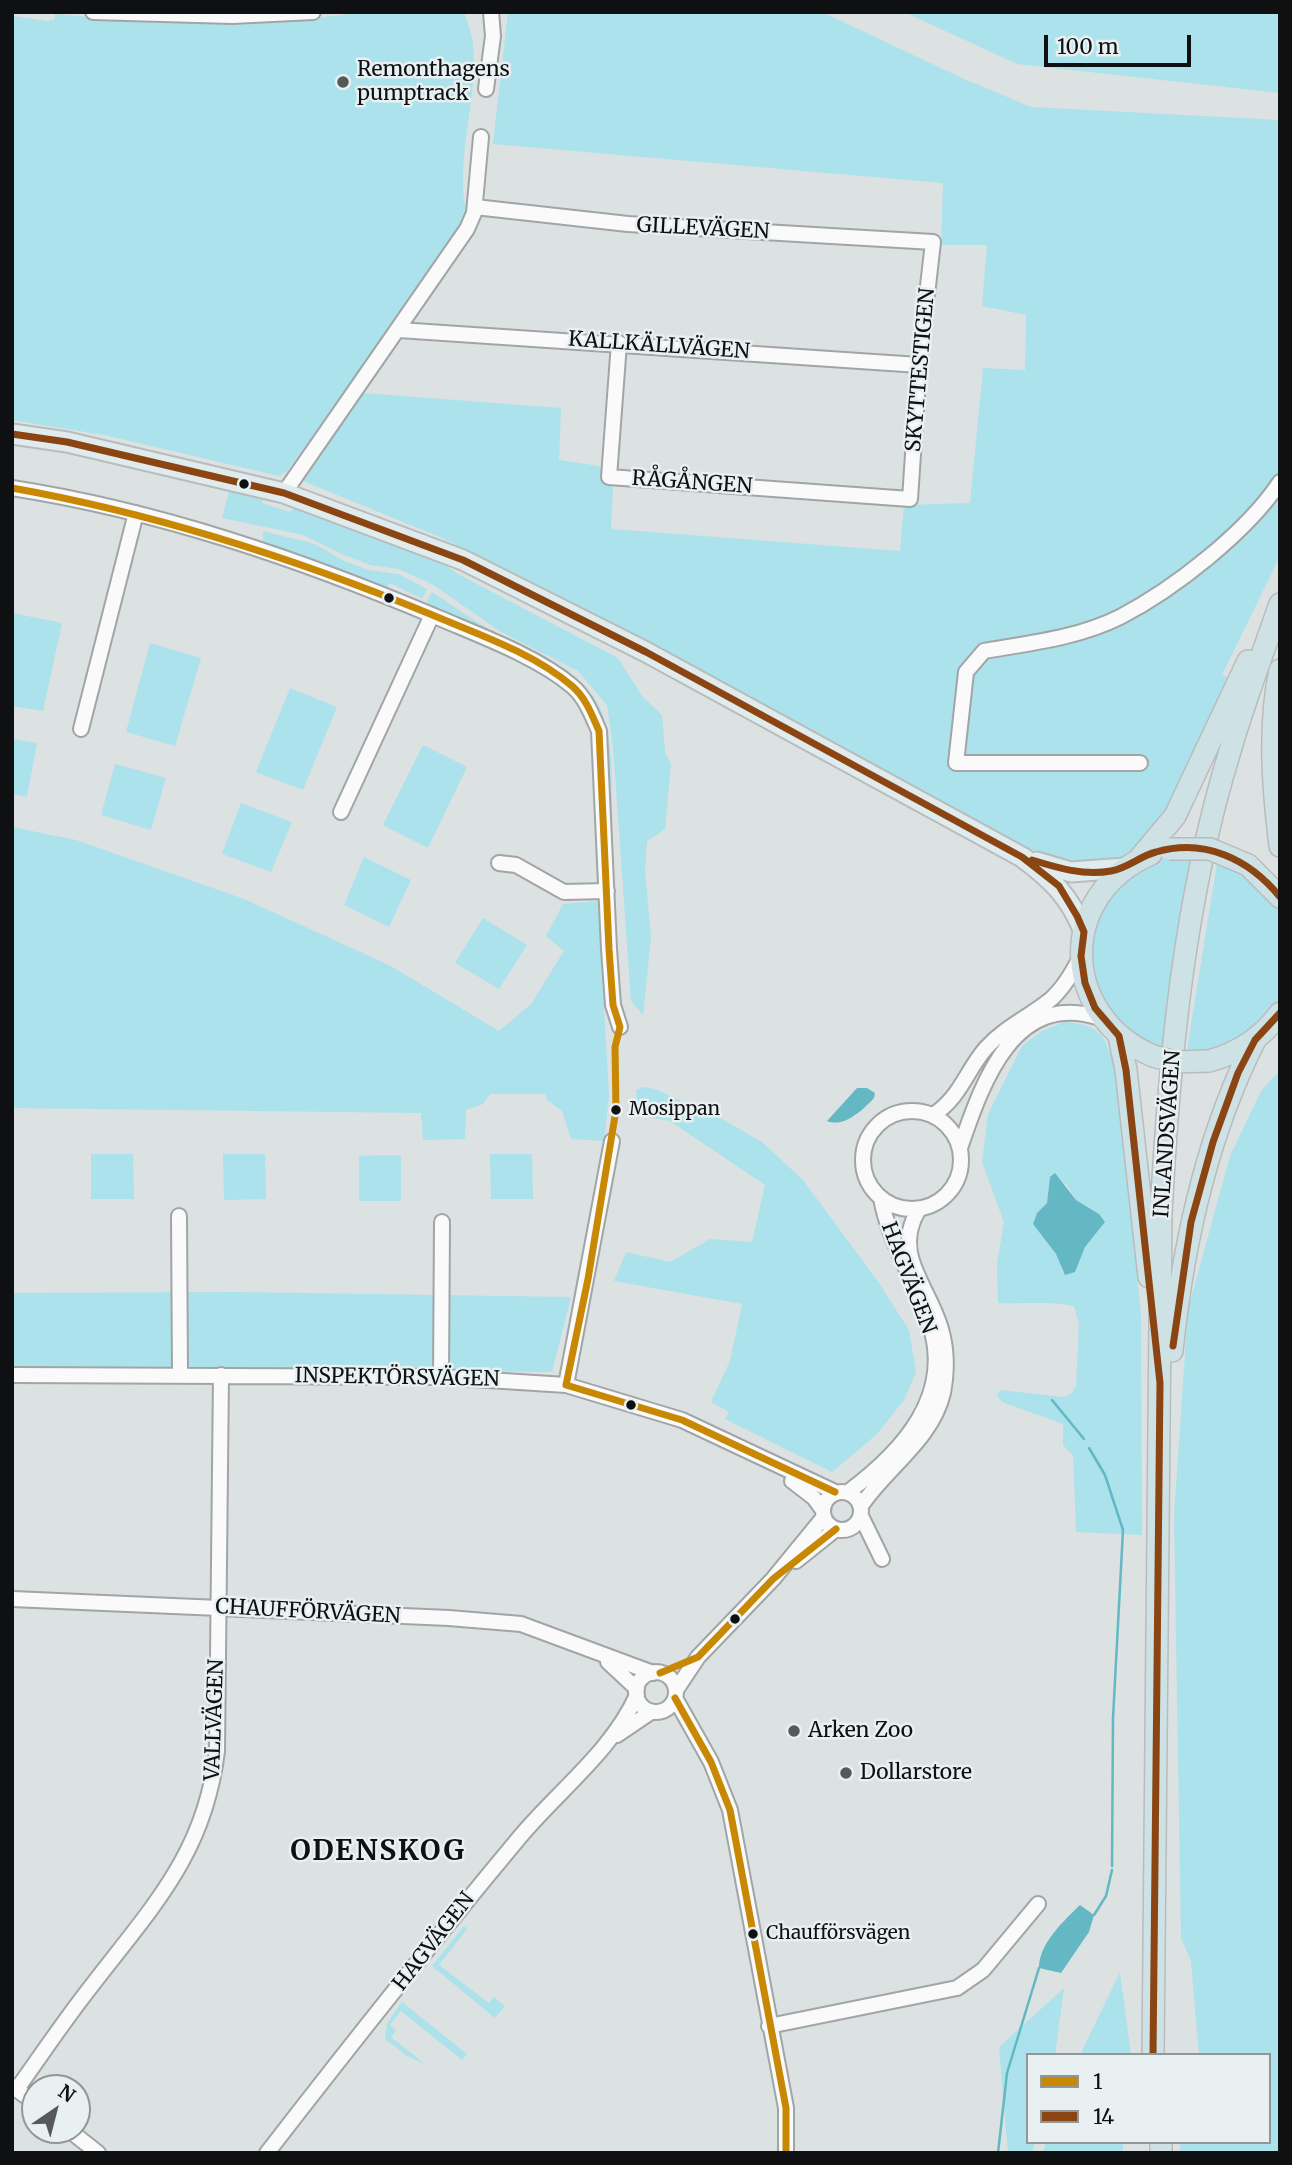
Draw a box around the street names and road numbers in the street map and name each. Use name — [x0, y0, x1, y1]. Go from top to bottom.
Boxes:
street label: GILLEVÄGEN — [636, 213, 770, 245]
street label: SKYTTESTIGEN — [901, 287, 941, 453]
street label: KALLKÄLLVÄGEN — [567, 327, 751, 365]
street label: RÅGÅNGEN — [631, 466, 753, 500]
street label: INLANDSVÄGEN — [1150, 1049, 1186, 1219]
street label: HAGVÄGEN — [875, 1219, 941, 1337]
street label: INSPEKTÖRSVÄGEN — [294, 1364, 500, 1392]
street label: CHAUFFÖRVÄGEN — [215, 1595, 401, 1629]
street label: VALLVÄGEN — [200, 1659, 230, 1781]
street label: HAGVÄGEN — [388, 1888, 480, 1996]

